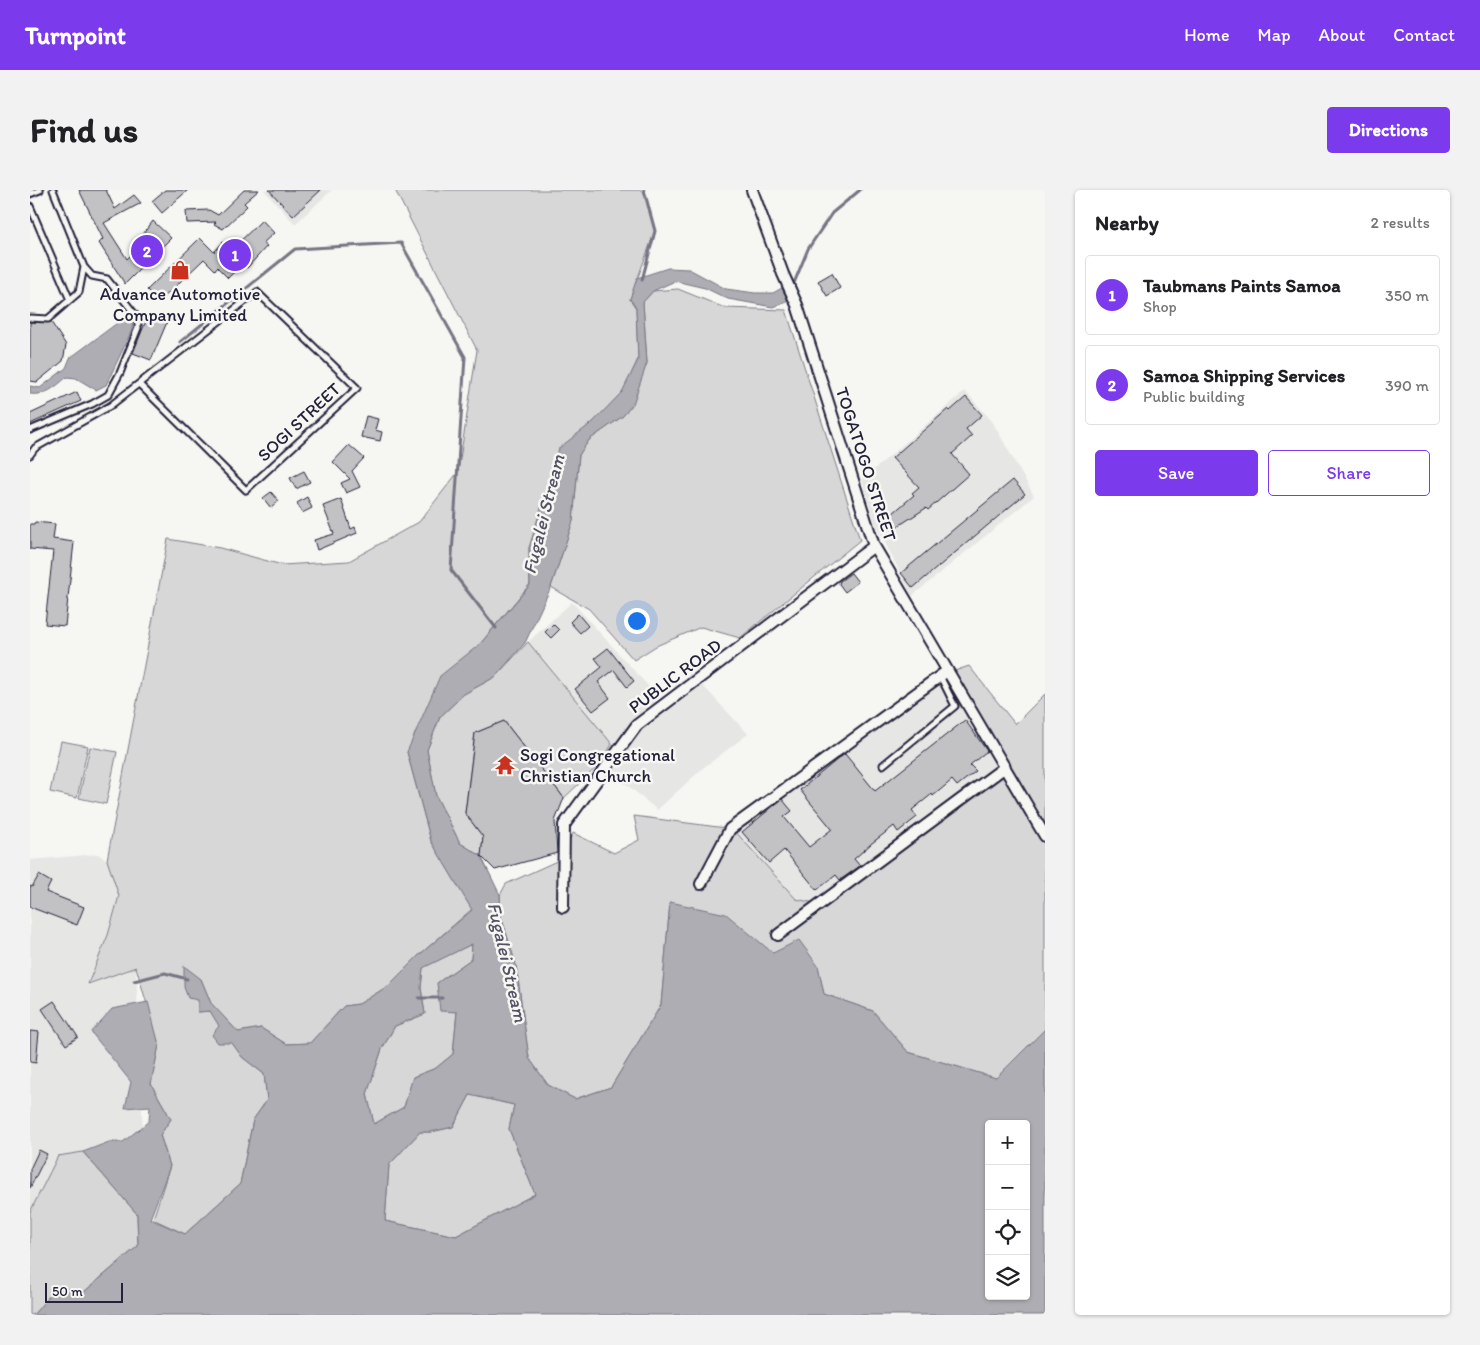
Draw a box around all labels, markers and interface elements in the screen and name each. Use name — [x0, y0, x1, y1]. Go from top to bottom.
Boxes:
text: Turnpoint — [25, 21, 126, 50]
text: Home — [1184, 24, 1230, 46]
text: Map — [1258, 24, 1291, 46]
text: About — [1319, 24, 1365, 46]
text: Contact — [1393, 24, 1455, 46]
button: Directions — [1327, 107, 1450, 153]
text: Find us — [30, 109, 138, 151]
text: Nearby — [1095, 210, 1159, 235]
text: 2 results — [1370, 213, 1430, 232]
pin: 2 — [131, 232, 163, 270]
pin: 1 — [219, 236, 251, 274]
shop icon: Advance Automotive Company Limited — [169, 259, 191, 281]
text: Taubmans Paints Samoa — [1143, 274, 1341, 297]
place label: Advance Automotive Company Limited — [100, 283, 260, 326]
text: 1 — [1108, 286, 1116, 305]
text: 350 m — [1385, 286, 1429, 305]
text: Shop — [1143, 297, 1177, 316]
text: Samoa Shipping Services — [1143, 364, 1345, 387]
text: 2 — [1108, 376, 1116, 395]
text: 390 m — [1385, 376, 1429, 395]
street label: SOGI STREET — [253, 378, 345, 466]
street label: TOGATOGO STREET — [831, 384, 901, 544]
text: Public building — [1143, 387, 1245, 406]
button: Save — [1095, 450, 1258, 496]
button: Share — [1268, 450, 1430, 496]
water label: Fugalei Stream — [518, 451, 570, 576]
your location — [624, 608, 650, 634]
street label: PUBLIC ROAD — [624, 634, 726, 718]
place label: Sogi Congregational Christian Church — [520, 744, 675, 787]
temple icon: Sogi Congregational Christian Church — [494, 754, 516, 776]
water label: Fugalei Stream — [483, 900, 533, 1025]
map controls — [985, 1120, 1030, 1300]
button: + — [985, 1120, 1030, 1165]
button: − — [985, 1165, 1030, 1210]
button: locate — [985, 1210, 1030, 1255]
button: layers — [985, 1255, 1030, 1300]
scale bar — [45, 1280, 122, 1303]
text: 50 m — [52, 1283, 83, 1300]

